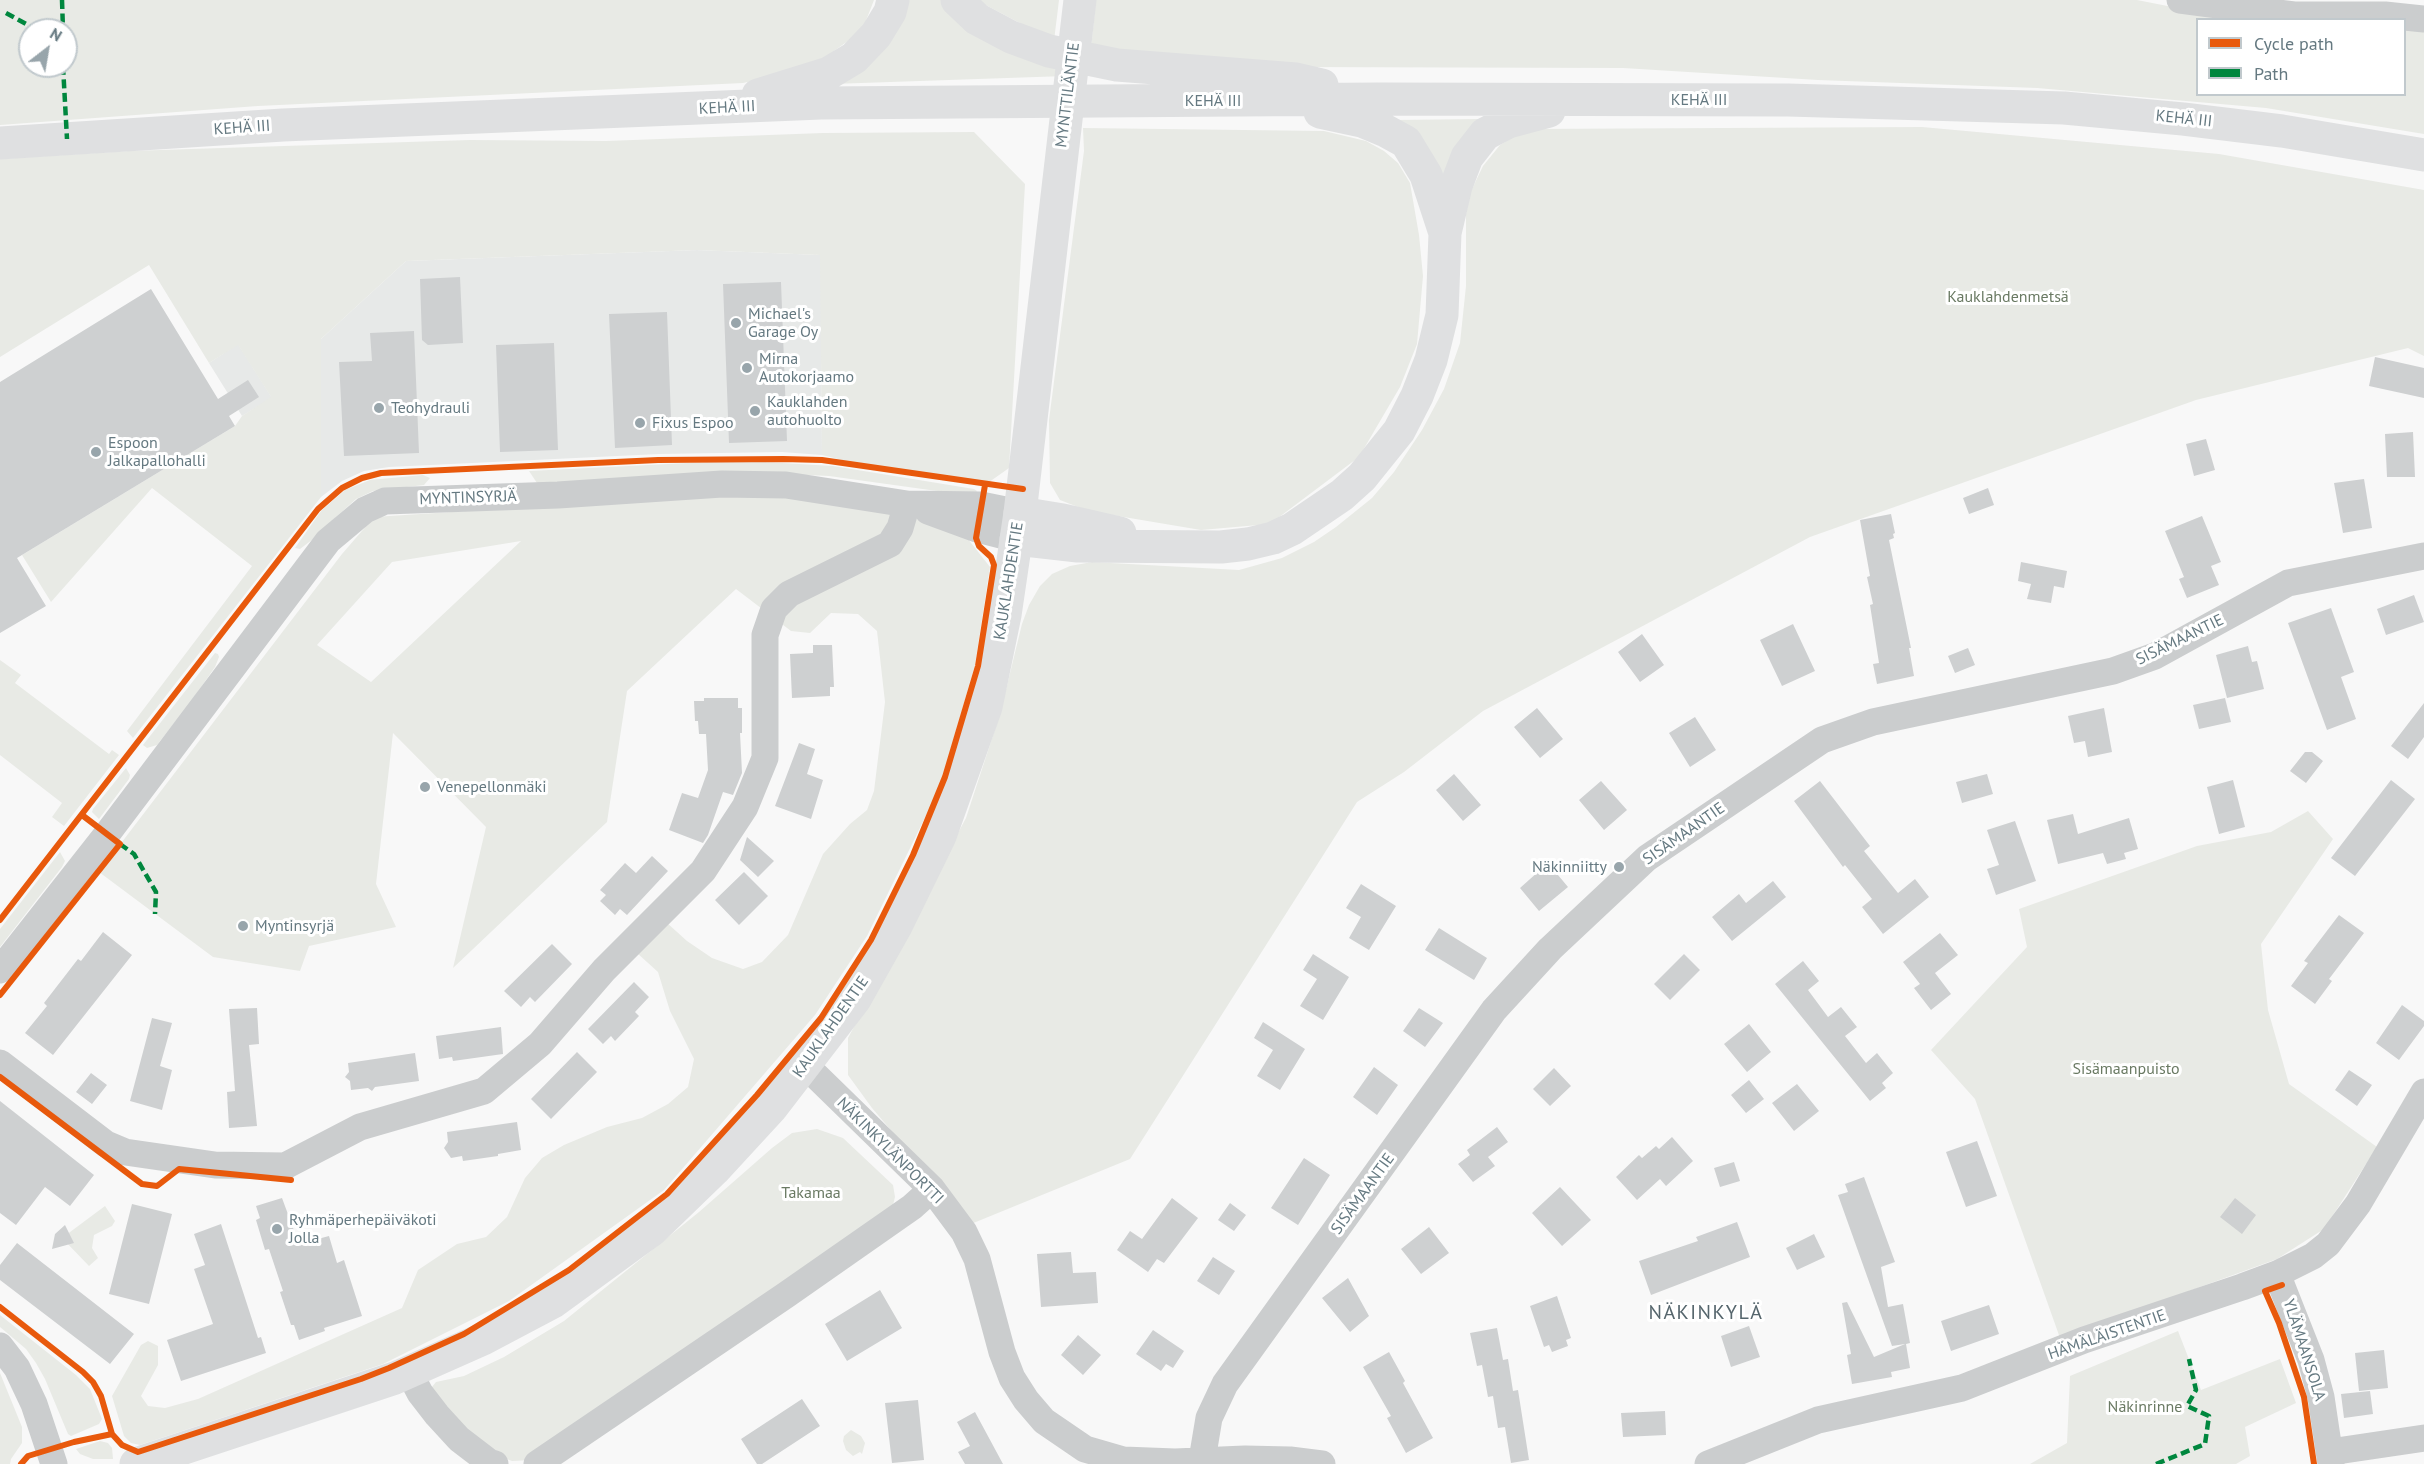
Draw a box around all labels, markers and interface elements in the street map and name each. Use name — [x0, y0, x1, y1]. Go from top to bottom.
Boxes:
north arrow — [18, 18, 78, 78]
legend — [2196, 18, 2406, 96]
text: N — [47, 23, 66, 46]
text: Cycle path — [2254, 32, 2334, 55]
street label: MYNTTILÄNTIE — [1052, 41, 1084, 149]
text: Path — [2254, 62, 2288, 85]
street label: KEHÄ III — [1671, 90, 1727, 110]
street label: KEHÄ III — [1185, 91, 1241, 111]
street label: KEHÄ III — [698, 97, 756, 119]
street label: KEHÄ III — [2155, 106, 2213, 132]
street label: KEHÄ III — [213, 116, 271, 140]
park label: Kauklahdenmetsä — [1947, 287, 2069, 307]
place label: Michael's Garage Oy — [748, 304, 818, 342]
marker: Michael's Garage Oy — [729, 316, 743, 330]
place label: Mirna Autokorjaamo — [759, 349, 854, 387]
marker: Mirna Autokorjaamo — [740, 361, 754, 375]
place label: Kauklahden autohuolto — [767, 392, 847, 430]
place label: Teohydrauli — [391, 398, 470, 418]
marker: Teohydrauli — [372, 401, 386, 415]
marker: Kauklahden autohuolto — [748, 404, 762, 418]
place label: Fixus Espoo — [652, 413, 734, 433]
marker: Fixus Espoo — [633, 416, 647, 430]
place label: Espoon Jalkapallohalli — [108, 433, 206, 471]
marker: Espoon Jalkapallohalli — [89, 445, 103, 459]
street label: MYNTINSYRJÄ — [419, 487, 517, 509]
street label: KAUKLAHDENTIE — [990, 521, 1028, 641]
street label: SISÄMAANTIE — [2133, 610, 2227, 670]
place label: Venepellonmäki — [437, 777, 547, 797]
marker: Venepellonmäki — [418, 780, 432, 794]
street label: SISÄMAANTIE — [1639, 799, 1729, 869]
place label: Näkinniitty — [1532, 857, 1607, 877]
marker: Näkinniitty — [1612, 860, 1626, 874]
place label: Myntinsyrjä — [255, 916, 334, 936]
marker: Myntinsyrjä — [236, 919, 250, 933]
street label: KAUKLAHDENTIE — [789, 973, 873, 1081]
park label: Sisämaanpuisto — [2072, 1059, 2180, 1079]
street label: NÄKINKYLÄNPORTTI — [833, 1094, 947, 1208]
street label: SISÄMAANTIE — [1327, 1150, 1399, 1238]
park label: Takamaa — [781, 1183, 841, 1203]
place label: Ryhmäperhepäiväkoti Jolla — [289, 1210, 437, 1248]
marker: Ryhmäperhepäiväkoti Jolla — [270, 1222, 284, 1236]
street label: YLÄMAANSOLA — [2278, 1297, 2330, 1403]
district label: NÄKINKYLÄ — [1648, 1301, 1764, 1325]
street label: HÄMÄLÄISTENTIE — [2046, 1306, 2168, 1364]
park label: Näkinrinne — [2108, 1397, 2182, 1417]

